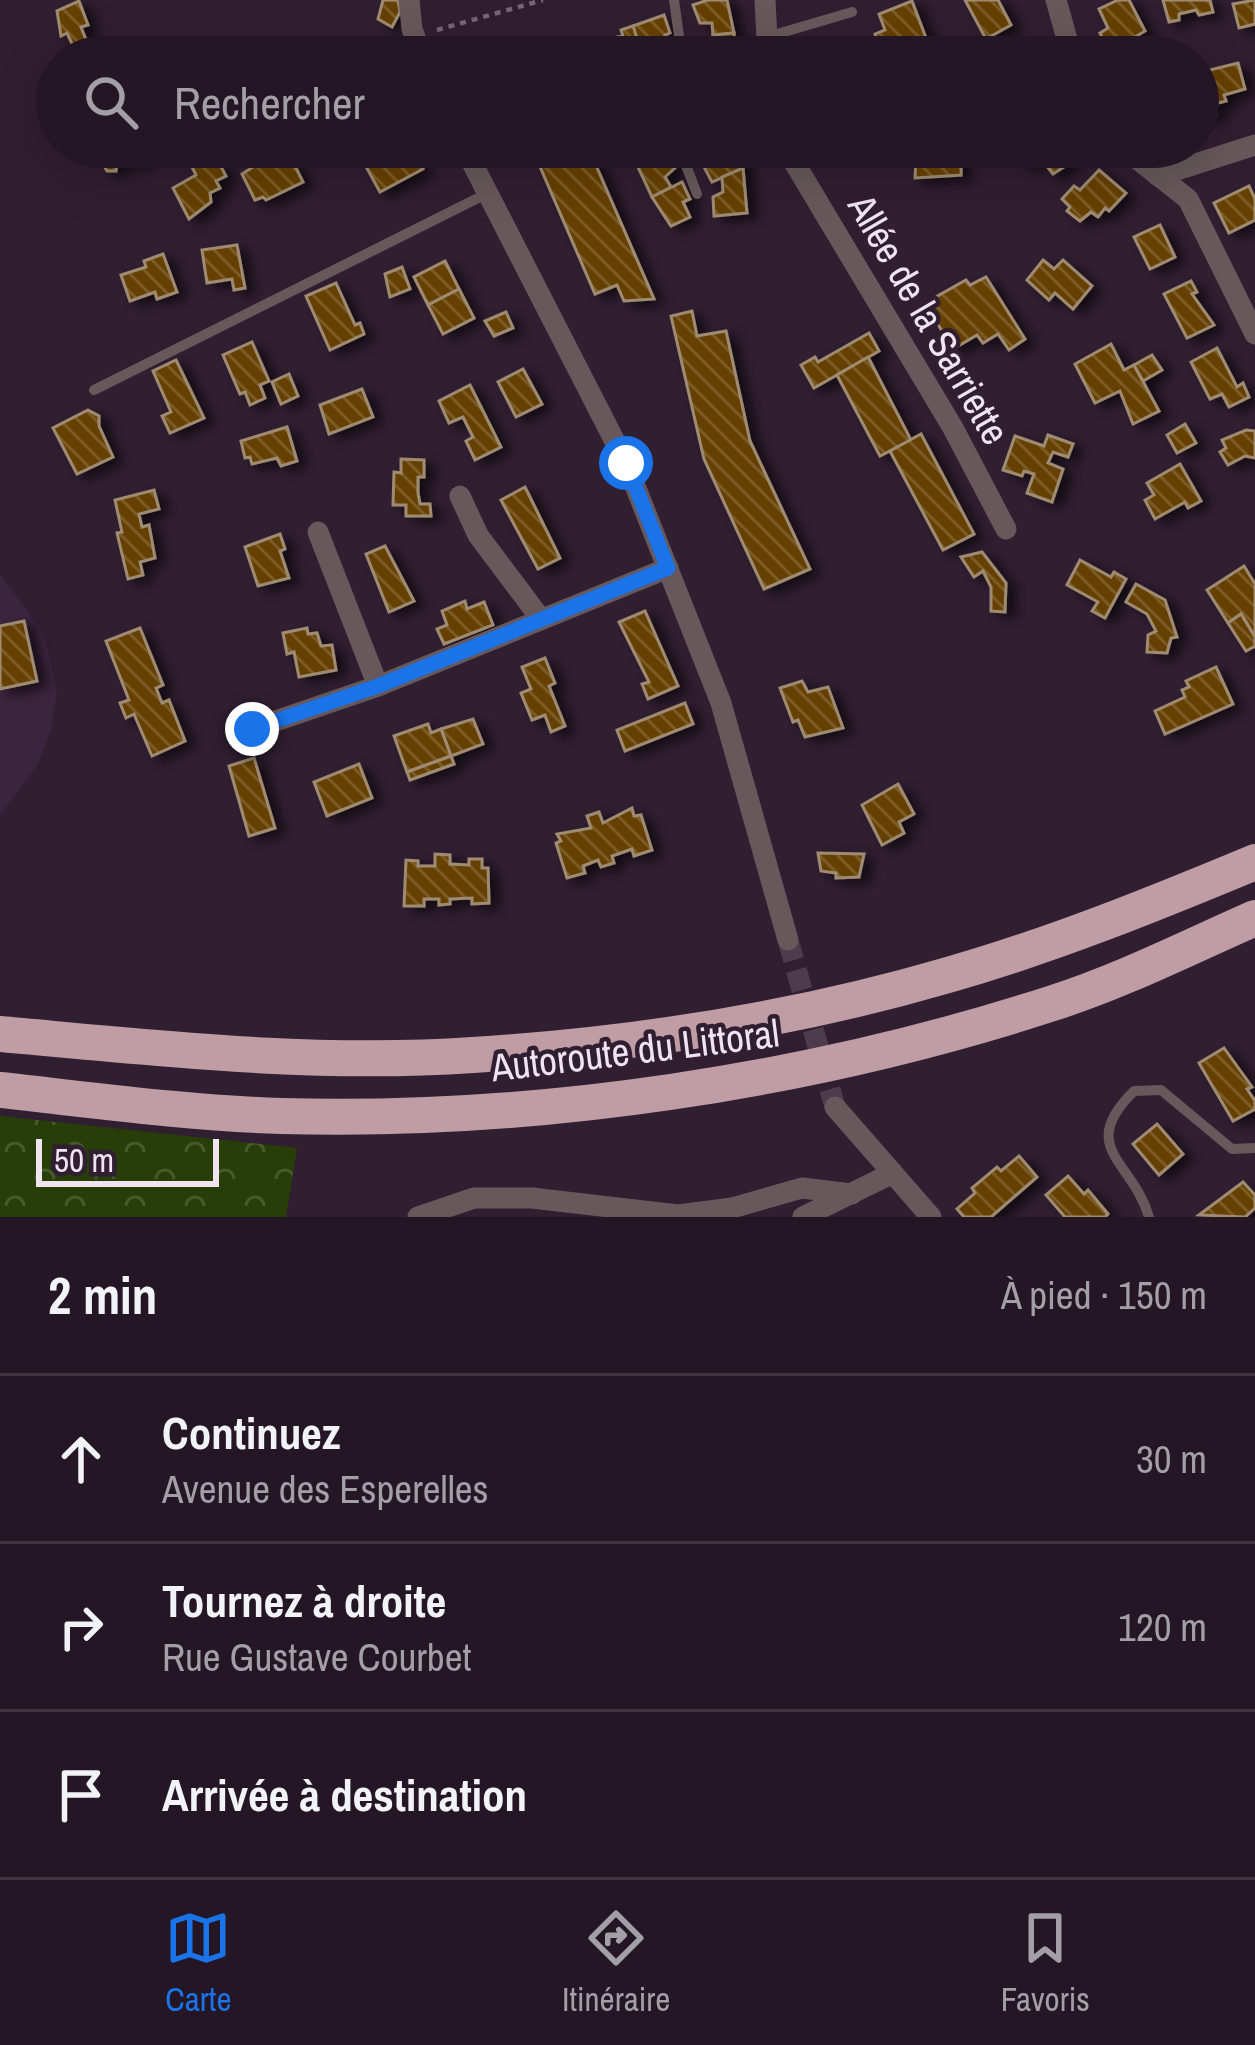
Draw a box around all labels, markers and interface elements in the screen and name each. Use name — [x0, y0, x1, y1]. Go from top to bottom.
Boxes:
search box — [36, 36, 1219, 168]
icon: search — [78, 69, 144, 135]
text: Rechercher — [174, 72, 365, 133]
street label: Allée de la Sarriette — [836, 184, 1022, 454]
route start — [599, 436, 653, 490]
route end — [225, 702, 279, 756]
street label: Autoroute du Littoral — [487, 1007, 782, 1094]
scale bar — [36, 1133, 219, 1186]
text: 50 m — [54, 1138, 114, 1182]
text: 2 min — [48, 1261, 157, 1330]
text: À pied · 150 m — [1001, 1269, 1207, 1321]
text: Continuez — [162, 1402, 340, 1463]
icon: ahead — [48, 1426, 114, 1492]
text: 30 m — [1136, 1433, 1207, 1485]
text: Avenue des Esperelles — [162, 1463, 489, 1515]
text: Tournez à droite — [162, 1570, 446, 1631]
icon: right — [48, 1594, 114, 1660]
text: 120 m — [1118, 1601, 1207, 1653]
text: Rue Gustave Courbet — [162, 1631, 471, 1683]
icon: arrive — [48, 1762, 114, 1828]
text: Arrivée à destination — [162, 1764, 527, 1825]
tab: Carte — [165, 1905, 231, 2021]
tab: Itinéraire — [562, 1905, 670, 2021]
tab: Favoris — [1001, 1905, 1090, 2021]

